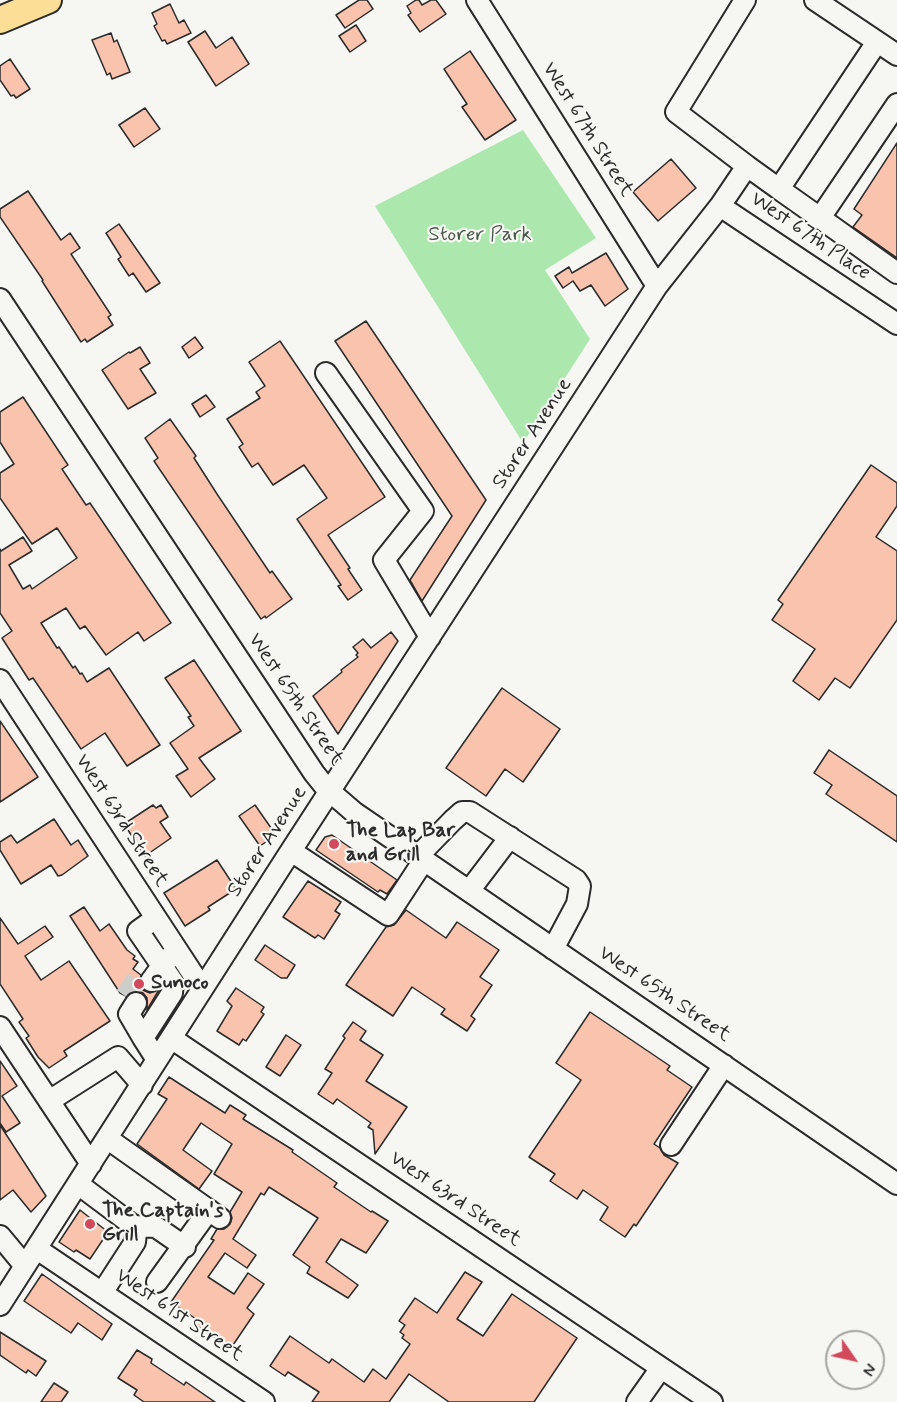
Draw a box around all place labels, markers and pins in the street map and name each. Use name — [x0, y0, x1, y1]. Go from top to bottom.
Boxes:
place label: The Lap Bar and Grill — [346, 819, 455, 869]
marker: The Lap Bar and Grill — [327, 837, 341, 851]
place label: Sunoco — [151, 971, 209, 997]
marker: Sunoco — [132, 977, 146, 991]
place label: The Captain's Grill — [102, 1199, 223, 1249]
marker: The Captain's Grill — [83, 1217, 97, 1231]

